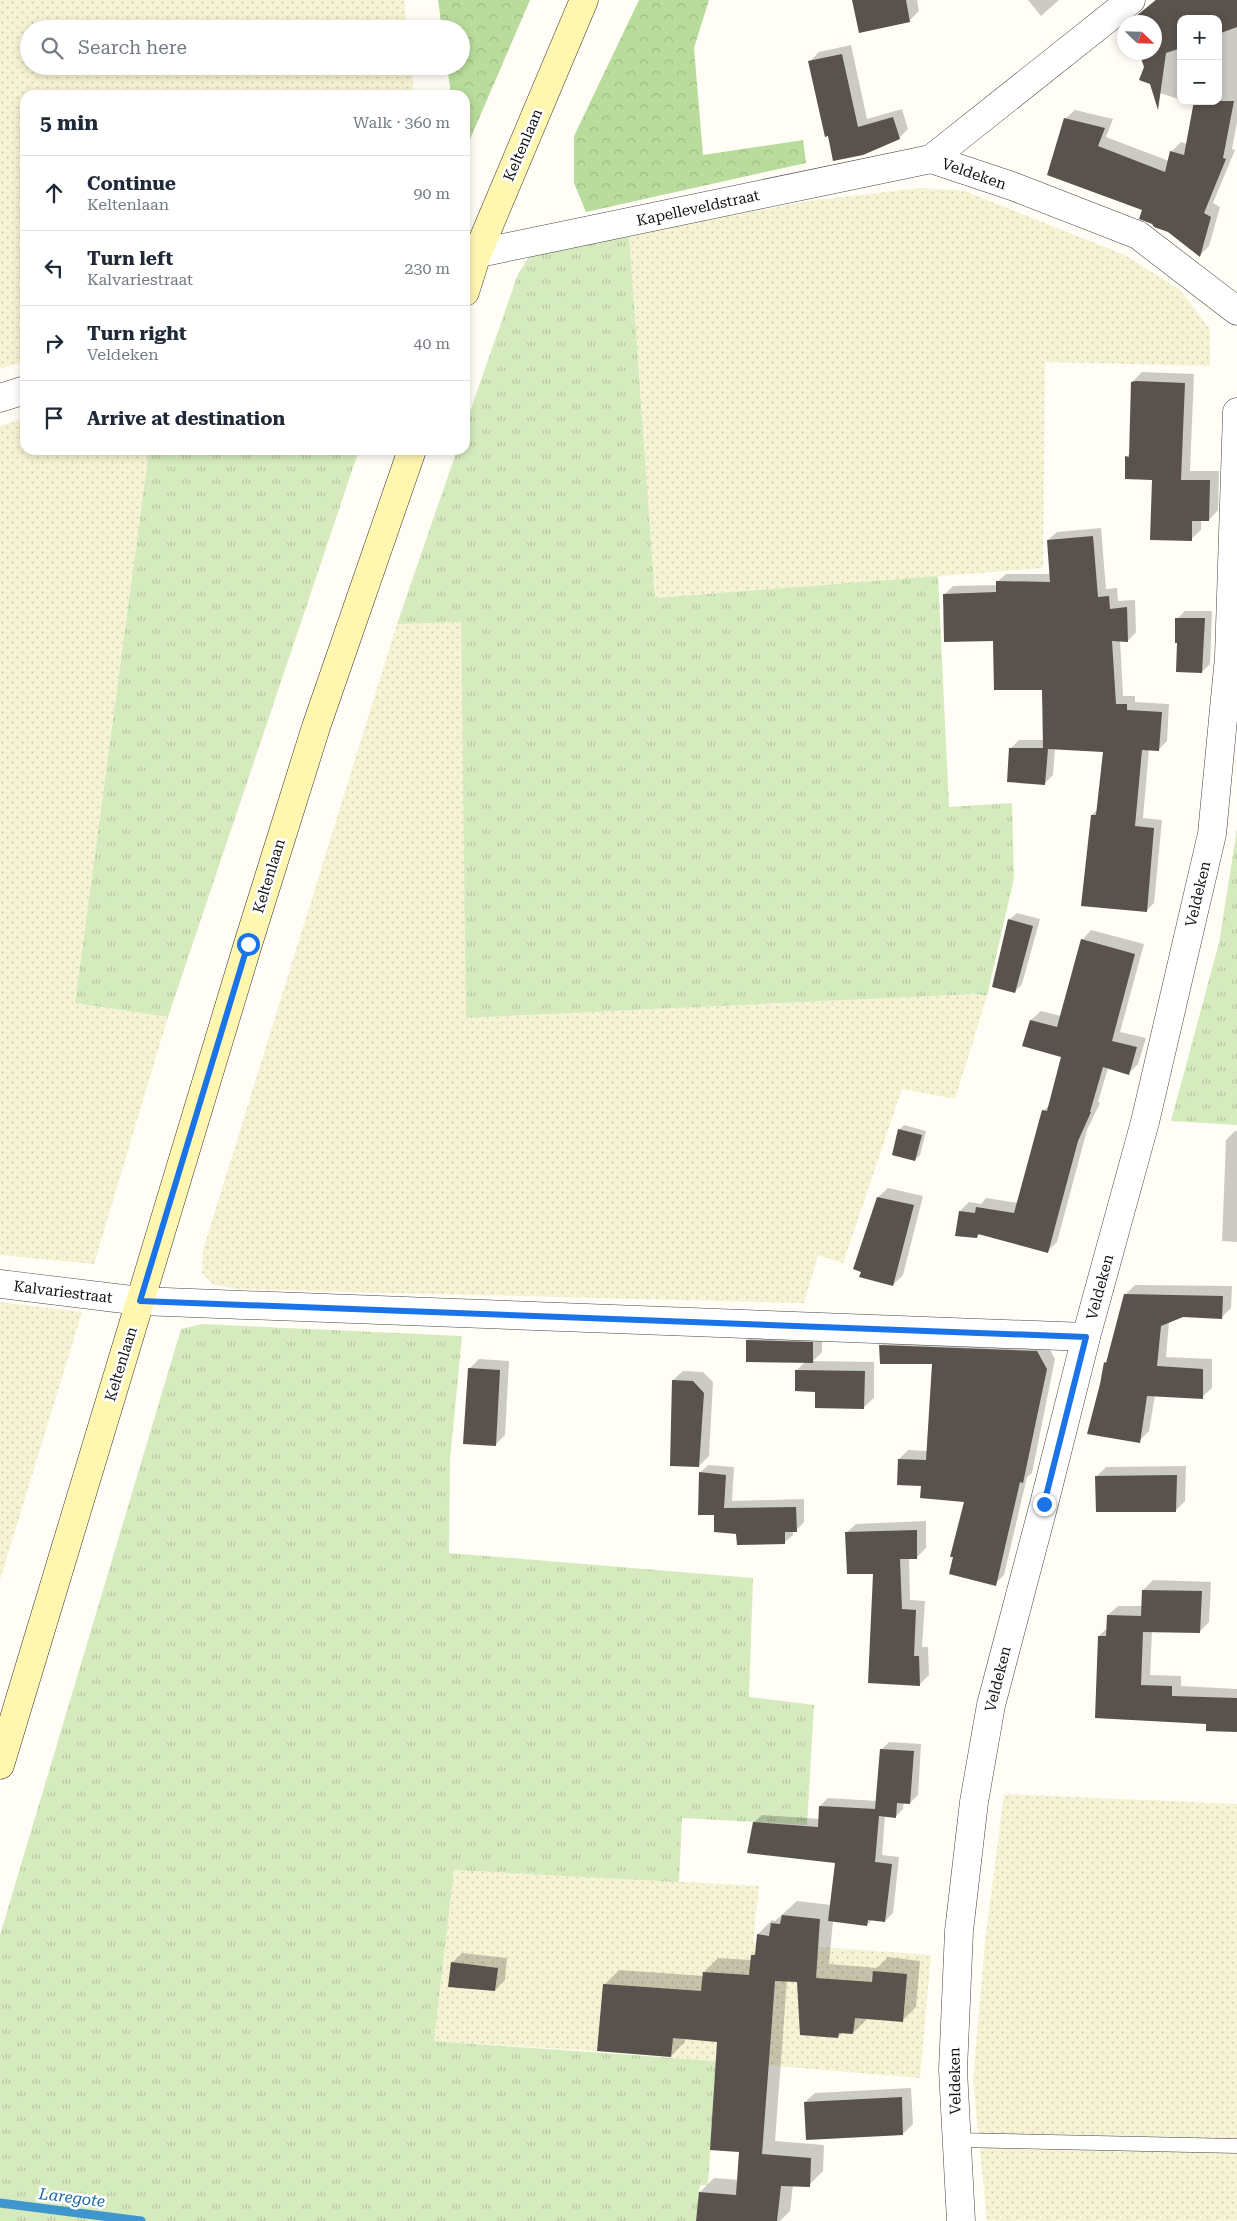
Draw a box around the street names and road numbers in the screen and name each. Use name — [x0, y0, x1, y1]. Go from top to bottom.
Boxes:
street label: Keltenlaan — [500, 106, 546, 184]
street label: Veldeken — [939, 155, 1009, 194]
street label: Kapelleveldstraat — [635, 186, 761, 230]
street label: Keltenlaan — [249, 836, 289, 915]
street label: Veldeken — [1182, 859, 1214, 929]
street label: Veldeken — [1083, 1252, 1117, 1322]
street label: Kalvariestraat — [13, 1277, 114, 1307]
street label: Keltenlaan — [101, 1324, 141, 1403]
street label: Veldeken — [981, 1644, 1015, 1714]
street label: Veldeken — [945, 2047, 965, 2115]

